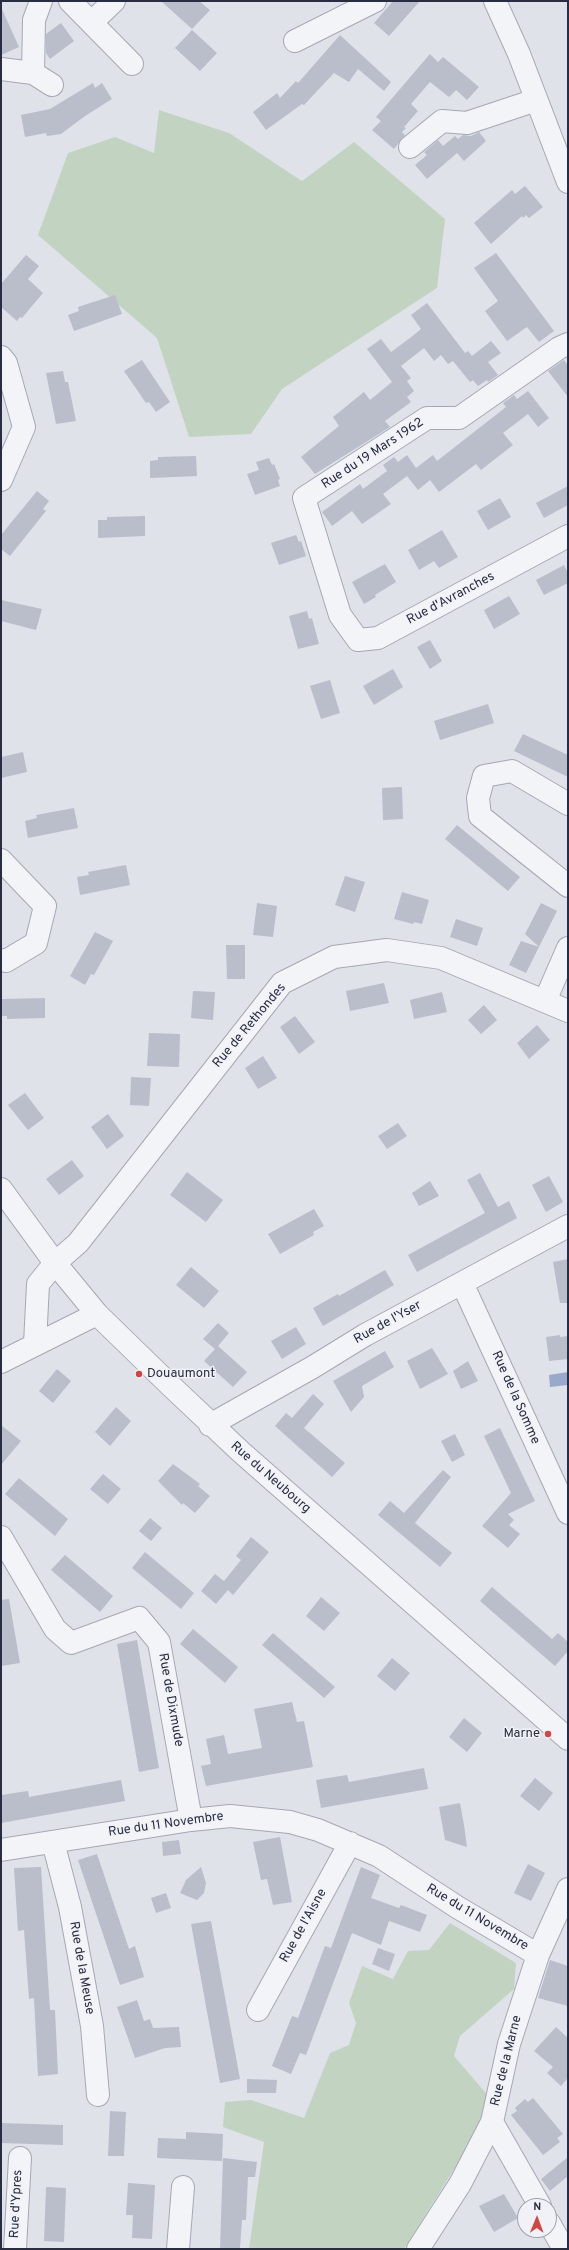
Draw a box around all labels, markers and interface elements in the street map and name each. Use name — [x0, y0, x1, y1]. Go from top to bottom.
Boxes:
street label: Rue du 19 Mars 1962 — [319, 415, 427, 493]
street label: Rue d'Avranches — [404, 569, 498, 629]
street label: Rue de Rethondes — [210, 981, 290, 1071]
street label: Rue de l'Yser — [351, 1298, 425, 1348]
street label: Rue de la Somme — [487, 1349, 543, 1447]
place label: Douaumont — [147, 1366, 215, 1382]
marker: Douaumont — [134, 1369, 144, 1379]
street label: Rue du Neubourg — [227, 1439, 313, 1517]
street label: Rue de Dixmude — [154, 1652, 186, 1748]
place label: Marne — [503, 1726, 540, 1742]
marker: Marne — [543, 1729, 553, 1739]
street label: Rue du 11 Novembre — [107, 1809, 225, 1841]
street label: Rue du 11 Novembre — [423, 1881, 531, 1955]
street label: Rue de l'Aisne — [277, 1886, 331, 1966]
street label: Rue de la Meuse — [65, 1920, 97, 2016]
street label: Rue de la Marne — [488, 2014, 526, 2108]
street label: Rue d'Ypres — [7, 2169, 27, 2239]
north arrow — [517, 2198, 557, 2238]
text: N — [533, 2200, 541, 2214]

